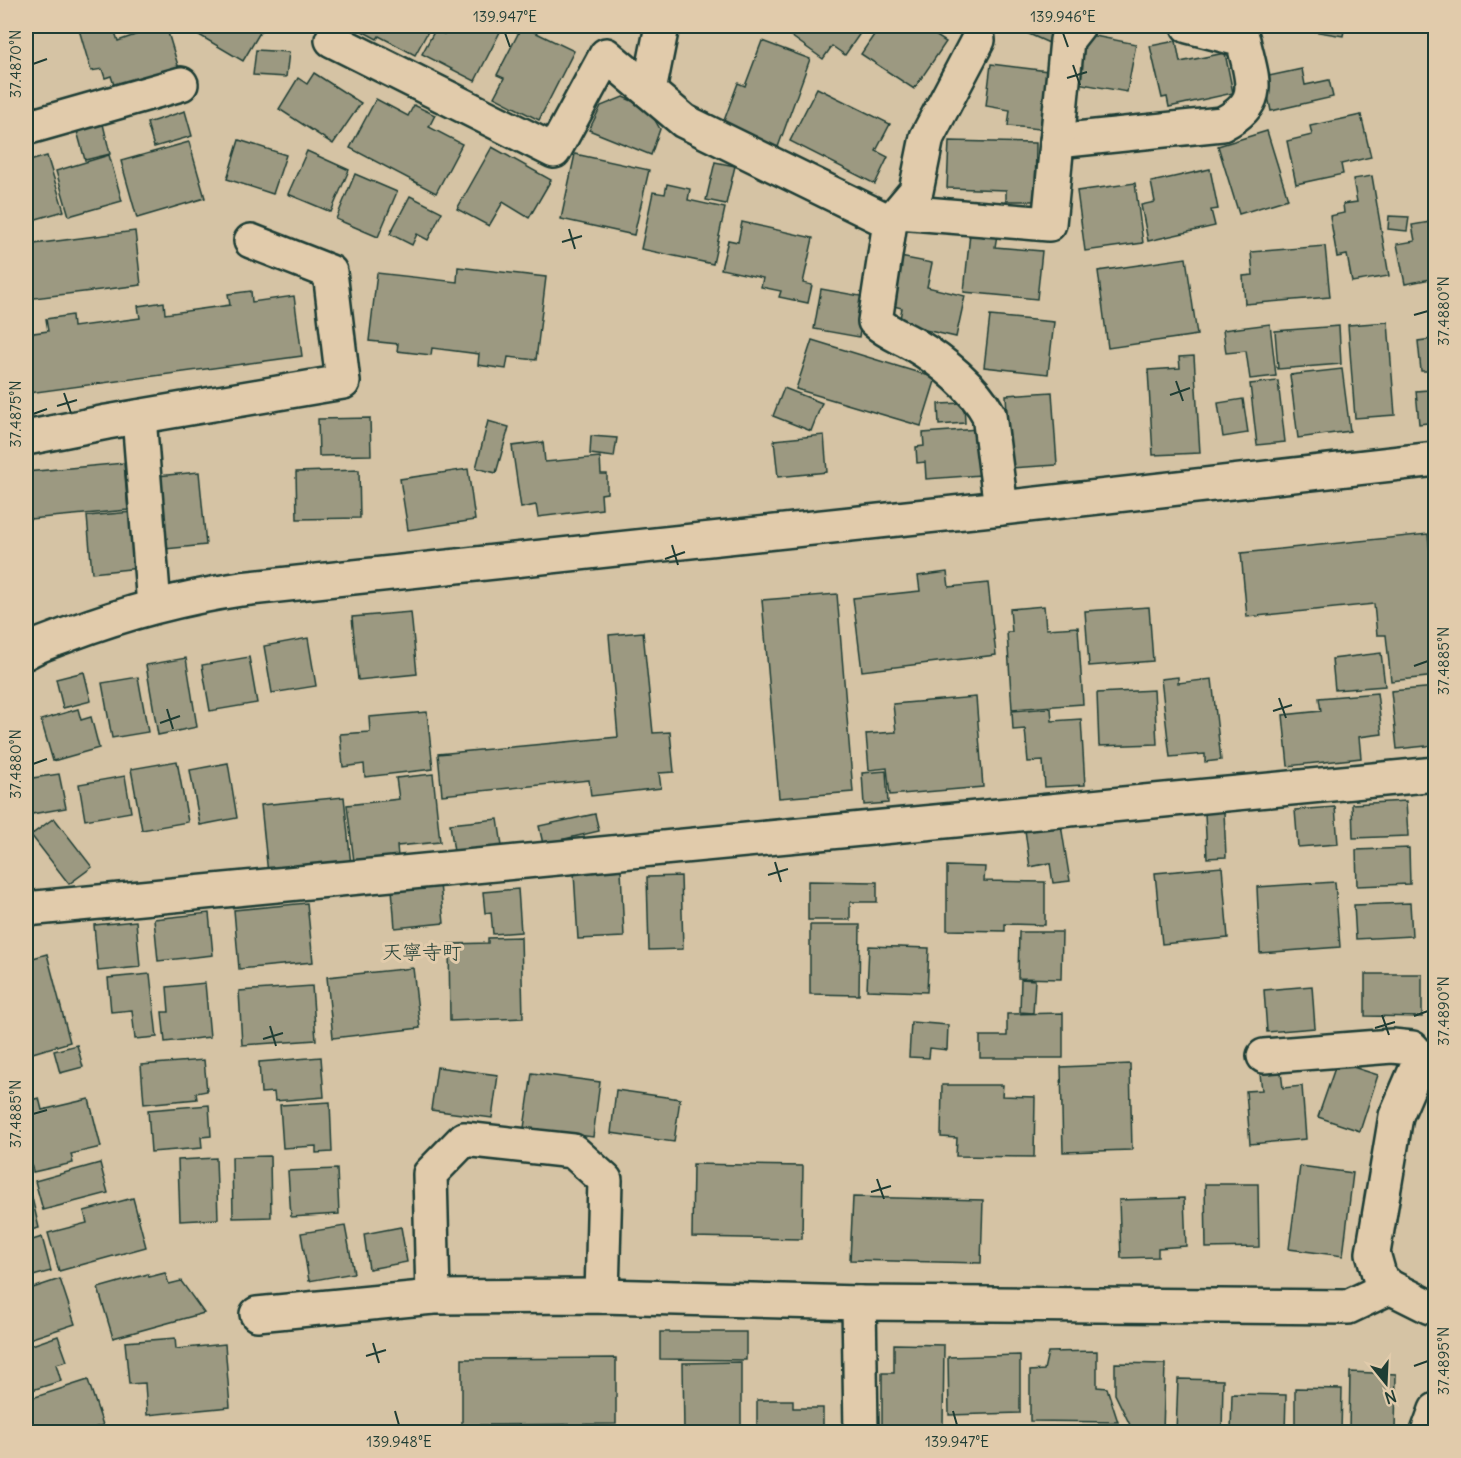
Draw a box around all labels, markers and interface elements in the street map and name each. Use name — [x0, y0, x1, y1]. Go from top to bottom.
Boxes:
text: 139.947°E — [473, 7, 537, 26]
text: 139.946°E — [1030, 7, 1096, 26]
text: 37.4870°N — [6, 30, 25, 98]
text: 37.4880°N — [1434, 276, 1453, 346]
text: 37.4875°N — [6, 380, 25, 448]
text: 37.4885°N — [1434, 627, 1453, 695]
text: 37.4880°N — [6, 729, 25, 799]
district label: 天寧寺町 — [382, 939, 462, 964]
text: 37.4890°N — [1434, 976, 1453, 1046]
text: 37.4885°N — [6, 1080, 25, 1148]
text: 37.4895°N — [1434, 1327, 1453, 1395]
north arrow — [1356, 1353, 1416, 1413]
text: N — [1382, 1386, 1399, 1408]
text: 139.948°E — [366, 1432, 432, 1451]
text: 139.947°E — [925, 1432, 989, 1451]

